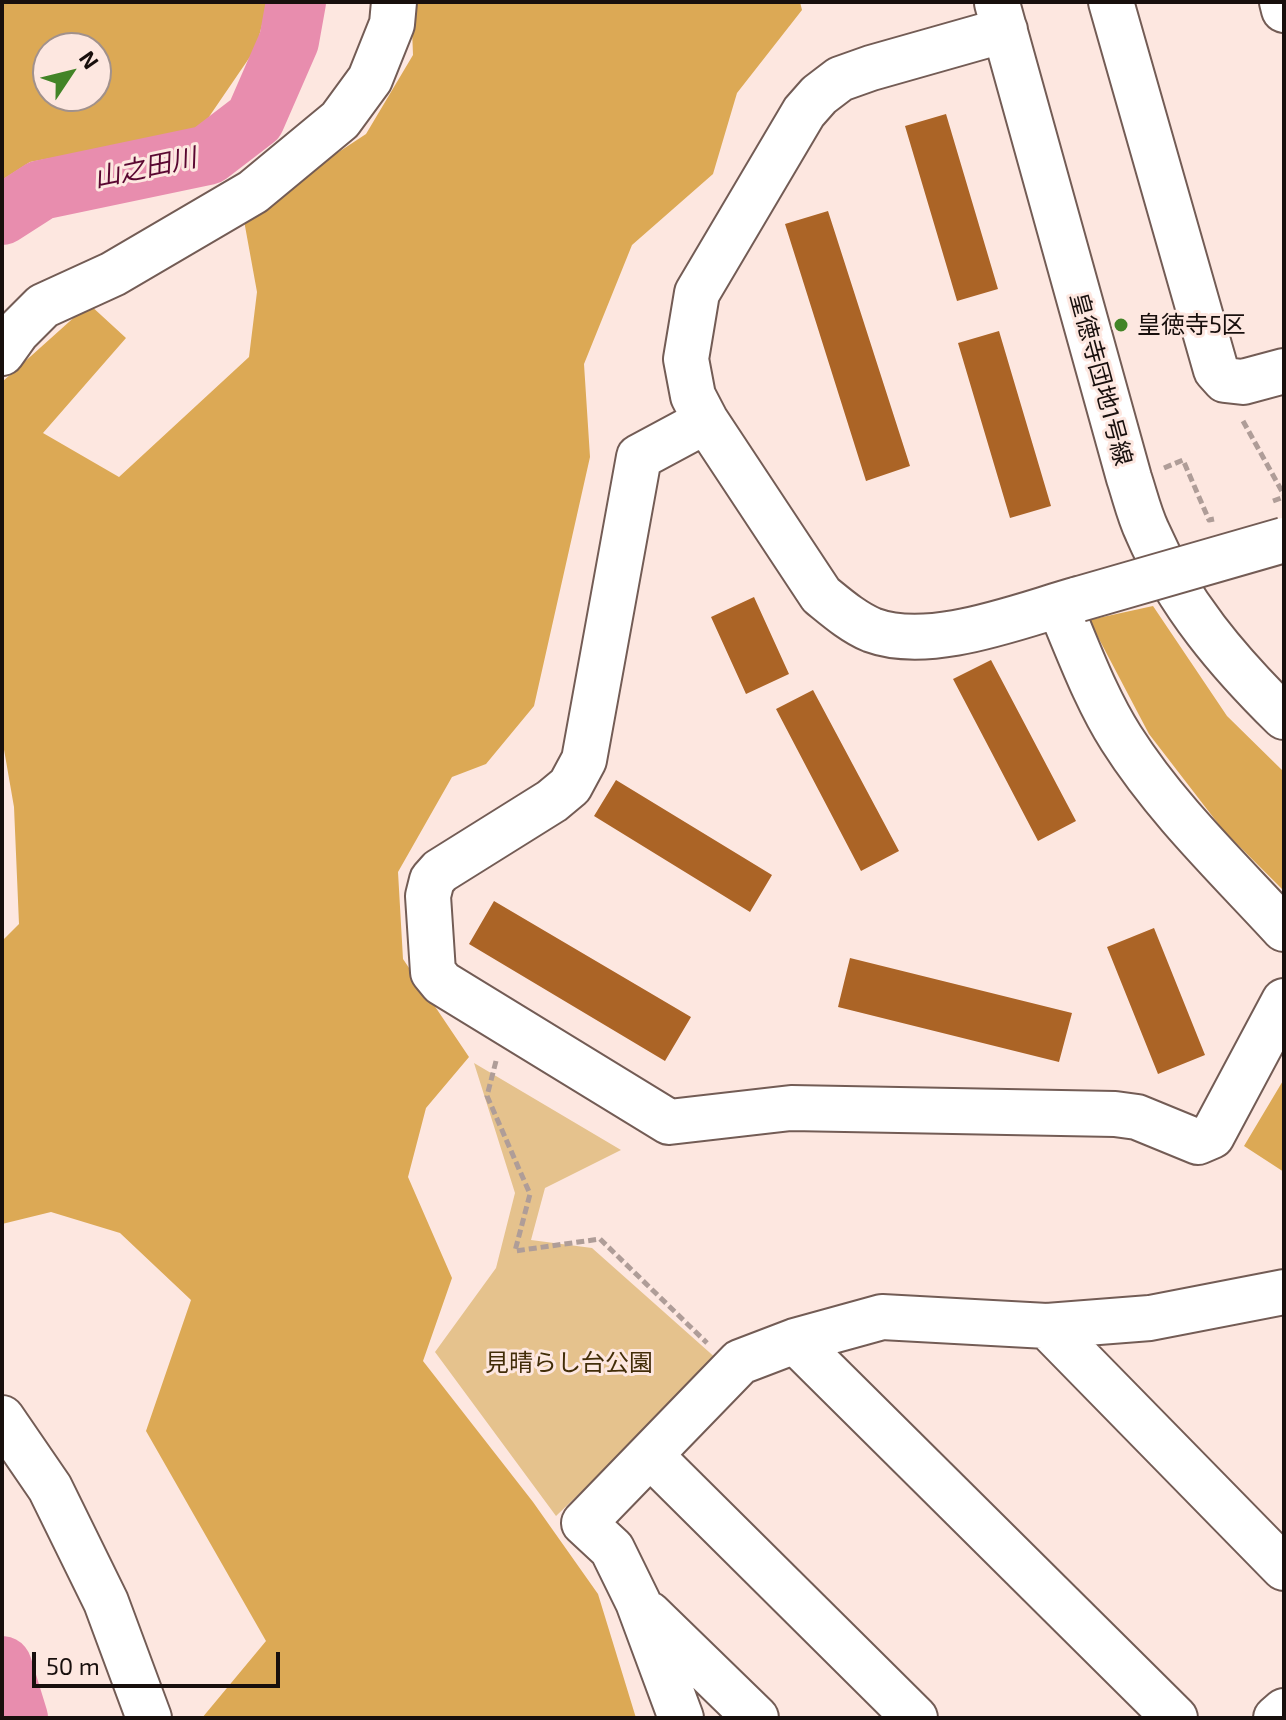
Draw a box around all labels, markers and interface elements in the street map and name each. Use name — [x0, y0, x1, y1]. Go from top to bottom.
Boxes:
north arrow — [32, 32, 112, 112]
text: N — [75, 45, 105, 73]
water label: 山之田川 — [91, 142, 199, 194]
street label: 皇徳寺団地1号線 — [1064, 290, 1138, 468]
place label: 皇徳寺5区 — [1137, 311, 1246, 339]
marker: 皇徳寺5区 — [1112, 316, 1130, 334]
park label: 見晴らし台公園 — [485, 1349, 653, 1377]
scale bar — [36, 1636, 284, 1686]
text: 50 m — [46, 1651, 100, 1680]

